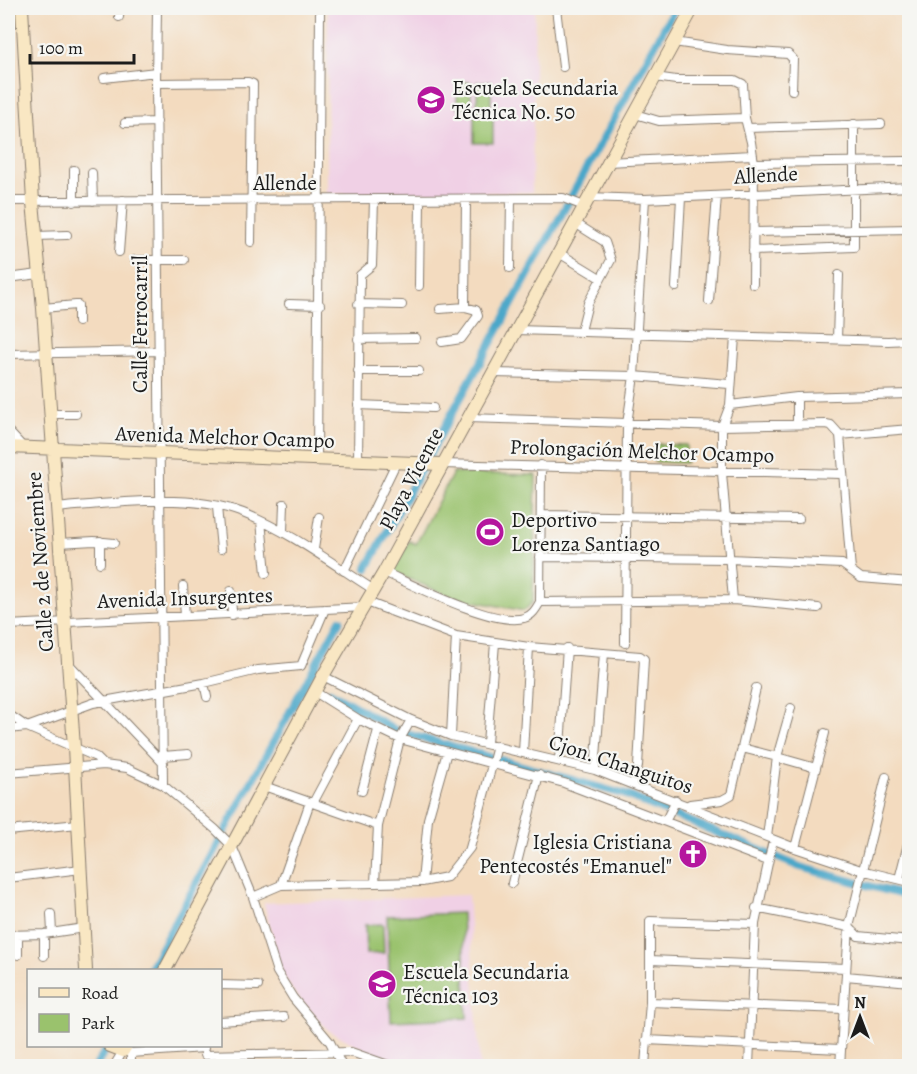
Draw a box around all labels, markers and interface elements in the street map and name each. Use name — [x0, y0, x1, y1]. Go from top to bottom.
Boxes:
scale bar — [30, 27, 134, 65]
text: 100 m — [39, 36, 83, 60]
place label: Escuela Secundaria Técnica No. 50 — [452, 74, 619, 126]
school or university icon: Escuela Secundaria Técnica No. 50 — [415, 84, 447, 116]
street label: Allende — [732, 159, 799, 191]
street label: Allende — [252, 169, 317, 197]
street label: Calle Ferrocarril — [126, 255, 154, 393]
street label: Avenida Melchor Ocampo — [114, 419, 335, 455]
street label: Playa Vicente — [372, 423, 450, 535]
street label: Prolongación Melchor Ocampo — [509, 432, 775, 470]
street label: Calle 2 de Noviembre — [20, 471, 60, 653]
place label: Deportivo Lorenza Santiago — [511, 506, 660, 558]
sports icon: Deportivo Lorenza Santiago — [474, 516, 506, 548]
street label: Avenida Insurgentes — [96, 581, 273, 615]
street label: Cjon. Changuitos — [545, 728, 697, 800]
place label: Iglesia Cristiana Pentecostés "Emanuel" — [479, 828, 672, 880]
church icon: Iglesia Cristiana Pentecostés "Emanuel" — [677, 838, 709, 870]
place label: Escuela Secundaria Técnica 103 — [403, 958, 570, 1010]
school or university icon: Escuela Secundaria Técnica 103 — [366, 968, 398, 1000]
legend — [27, 969, 222, 1047]
text: Road — [81, 981, 119, 1005]
north arrow — [830, 987, 890, 1047]
text: N — [854, 992, 866, 1014]
text: Park — [81, 1011, 115, 1035]

